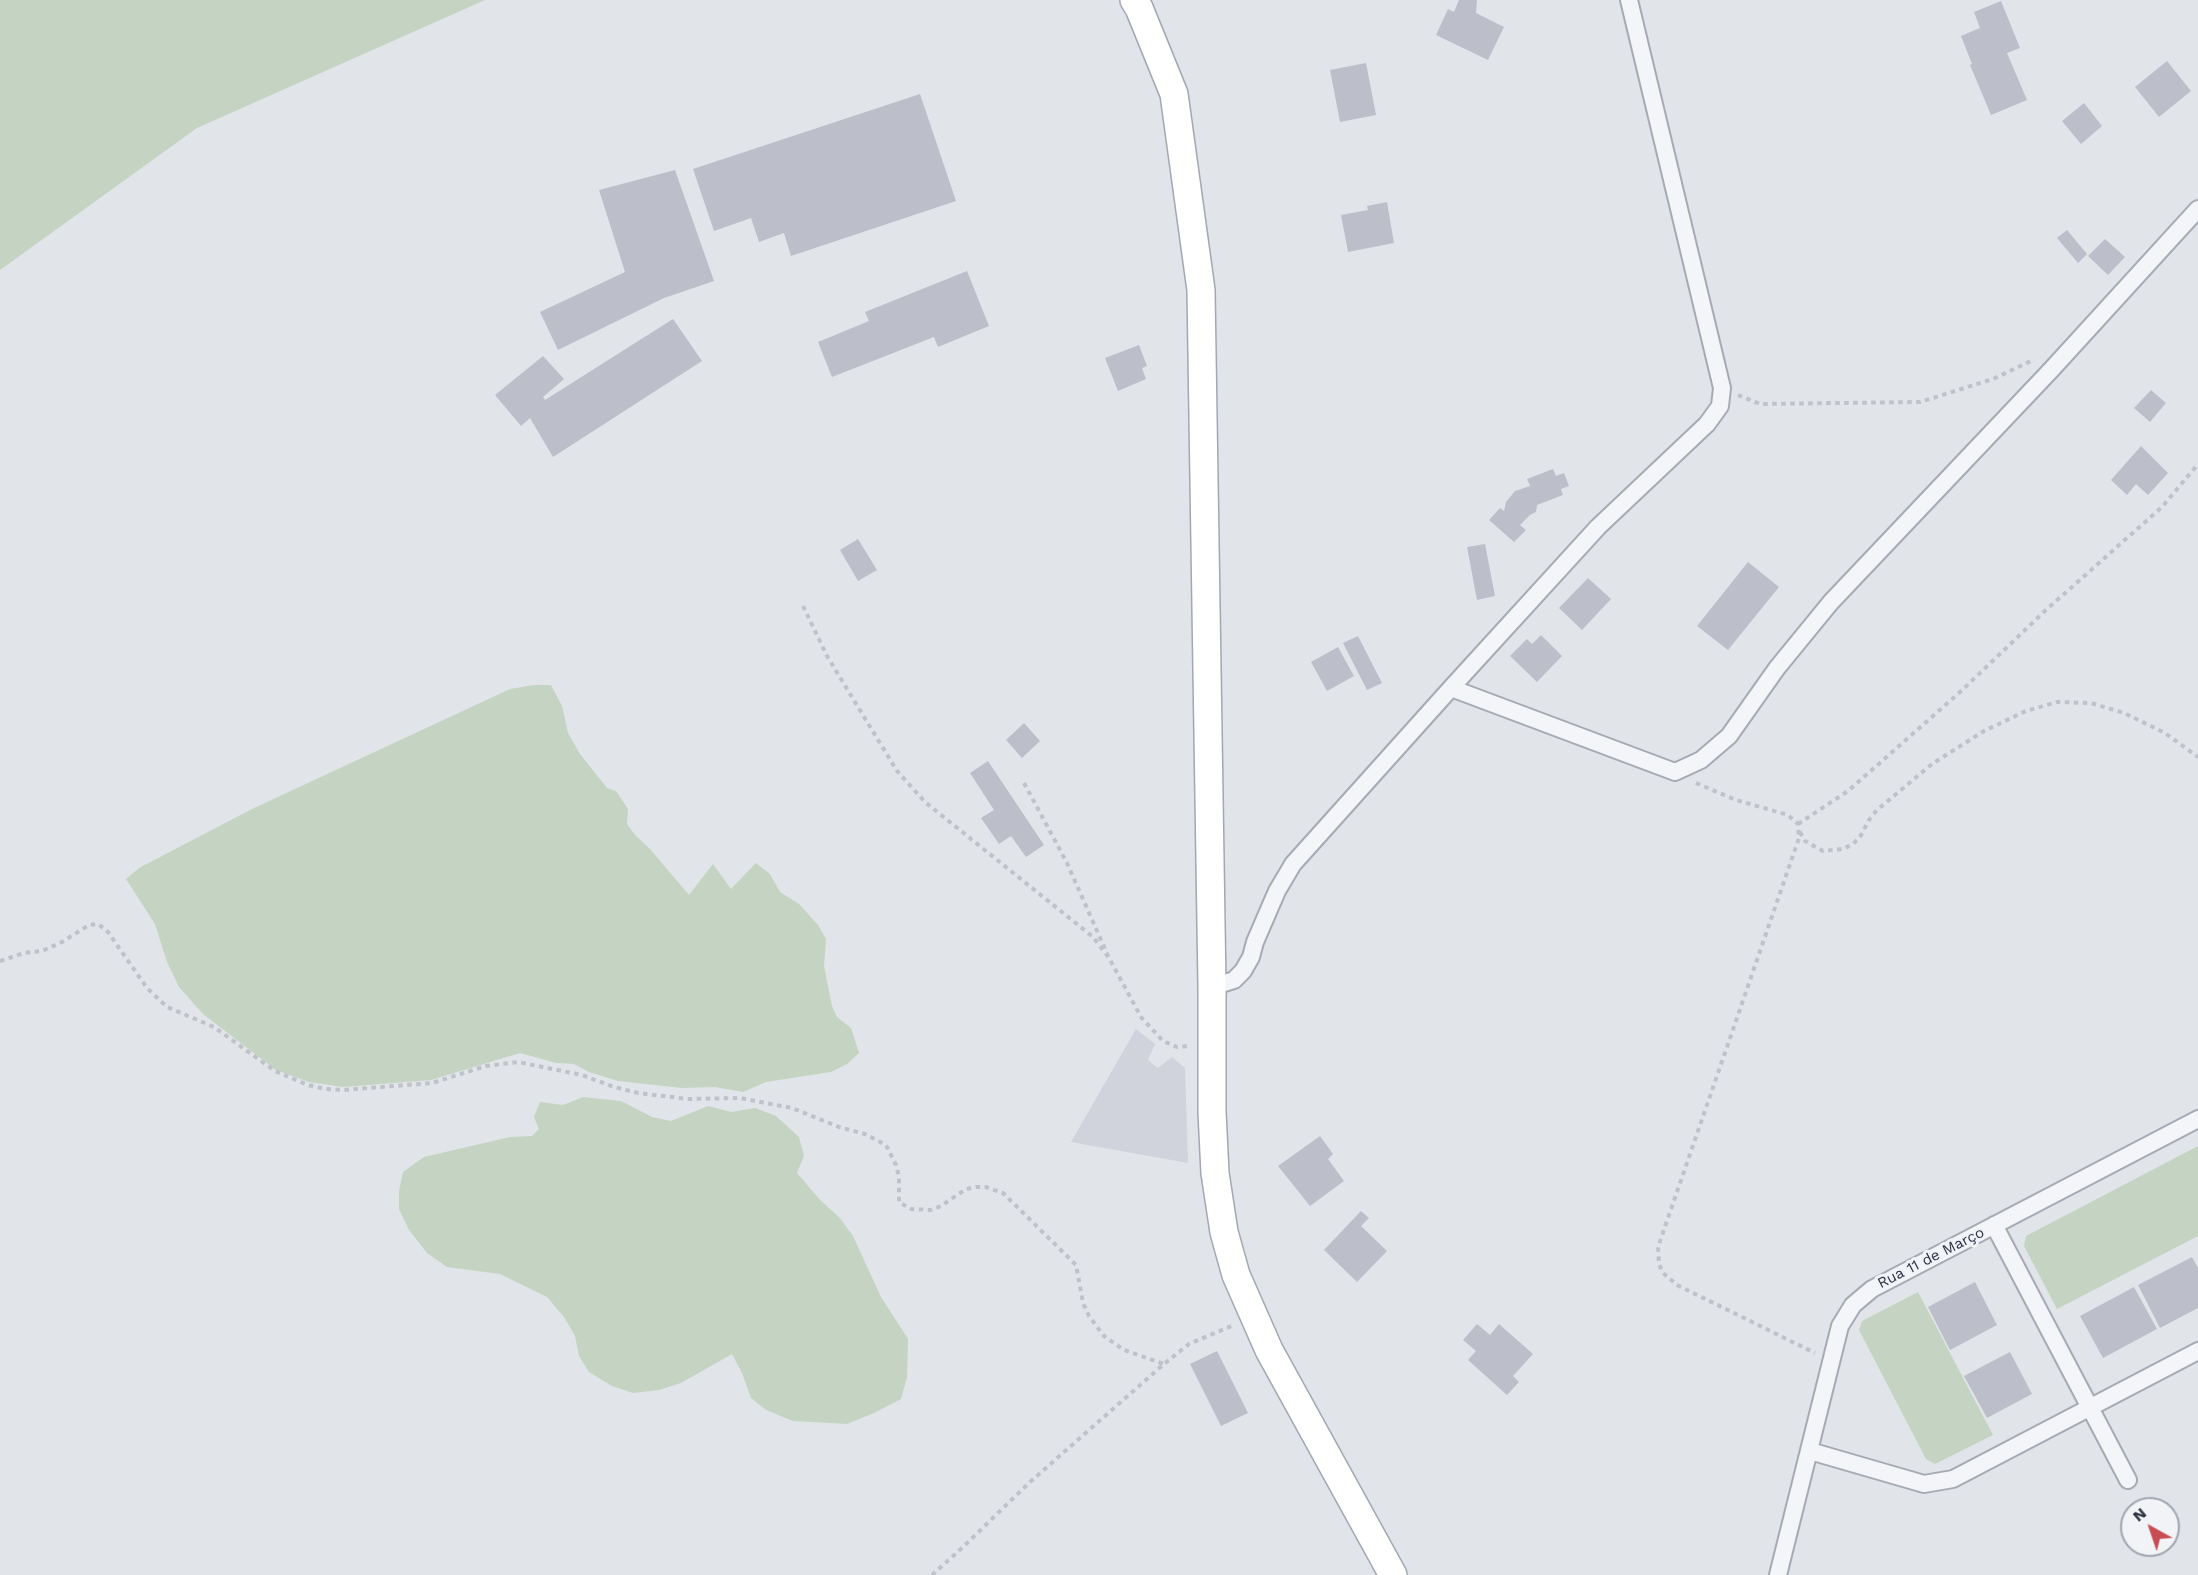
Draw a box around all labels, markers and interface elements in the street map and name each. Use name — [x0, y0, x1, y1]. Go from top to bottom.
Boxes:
street label: Rua 11 de Março — [1875, 1223, 1987, 1293]
north arrow — [2120, 1497, 2180, 1557]
text: N — [2129, 1503, 2150, 1525]

